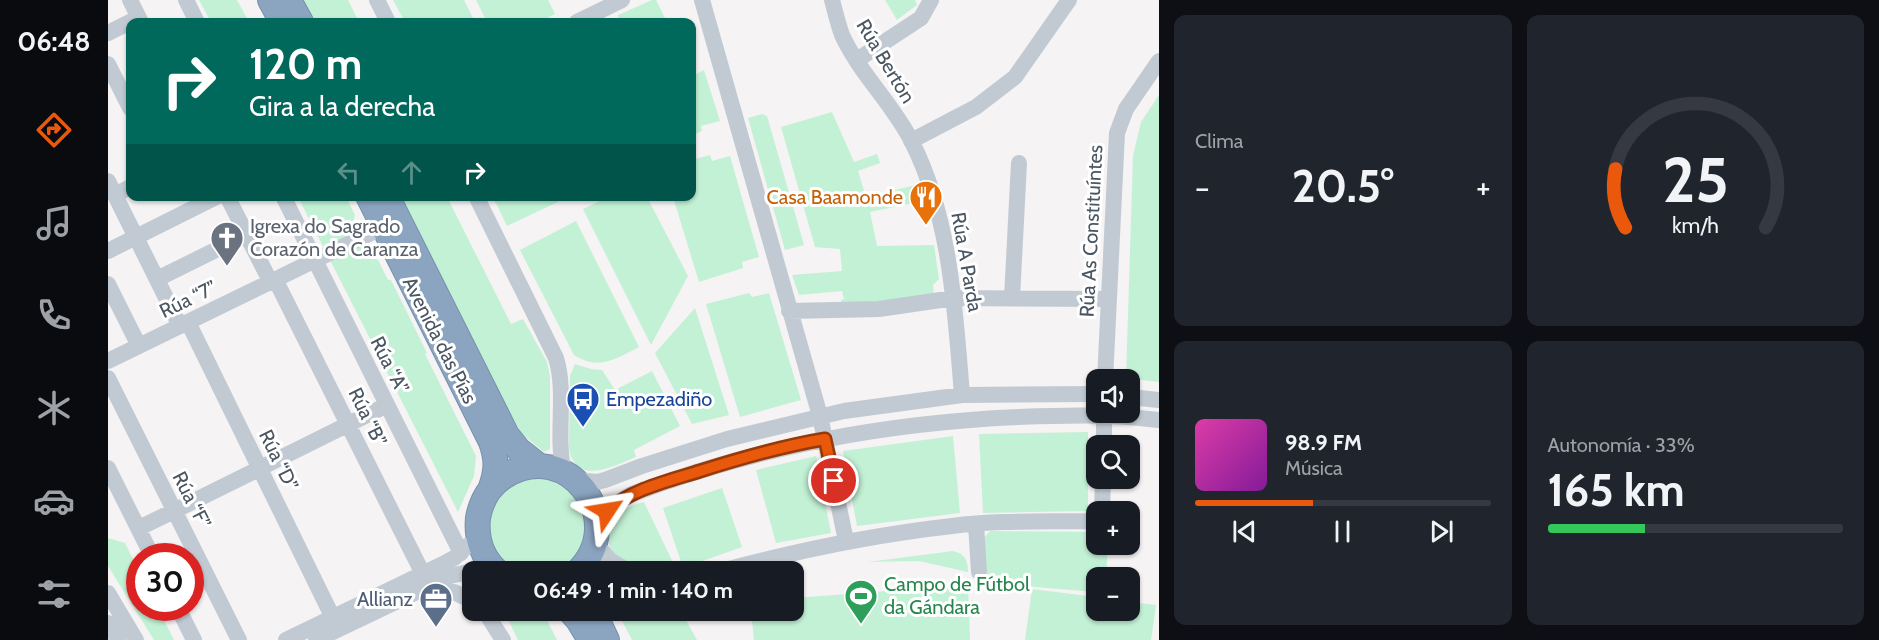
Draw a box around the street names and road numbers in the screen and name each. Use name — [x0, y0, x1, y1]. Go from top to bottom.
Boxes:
street label: Rúa Bertón — [852, 15, 920, 107]
street label: Rúa As Constituíntes — [1074, 144, 1108, 318]
street label: Rúa A Parda — [946, 210, 988, 314]
street label: Avenida das Pías — [398, 273, 482, 407]
street label: Rúa “7” — [156, 275, 220, 323]
street label: Rúa “A” — [366, 332, 414, 398]
street label: Rúa “B” — [344, 384, 392, 450]
street label: Rúa “D” — [254, 426, 304, 494]
street label: Rúa “F” — [167, 467, 217, 533]

